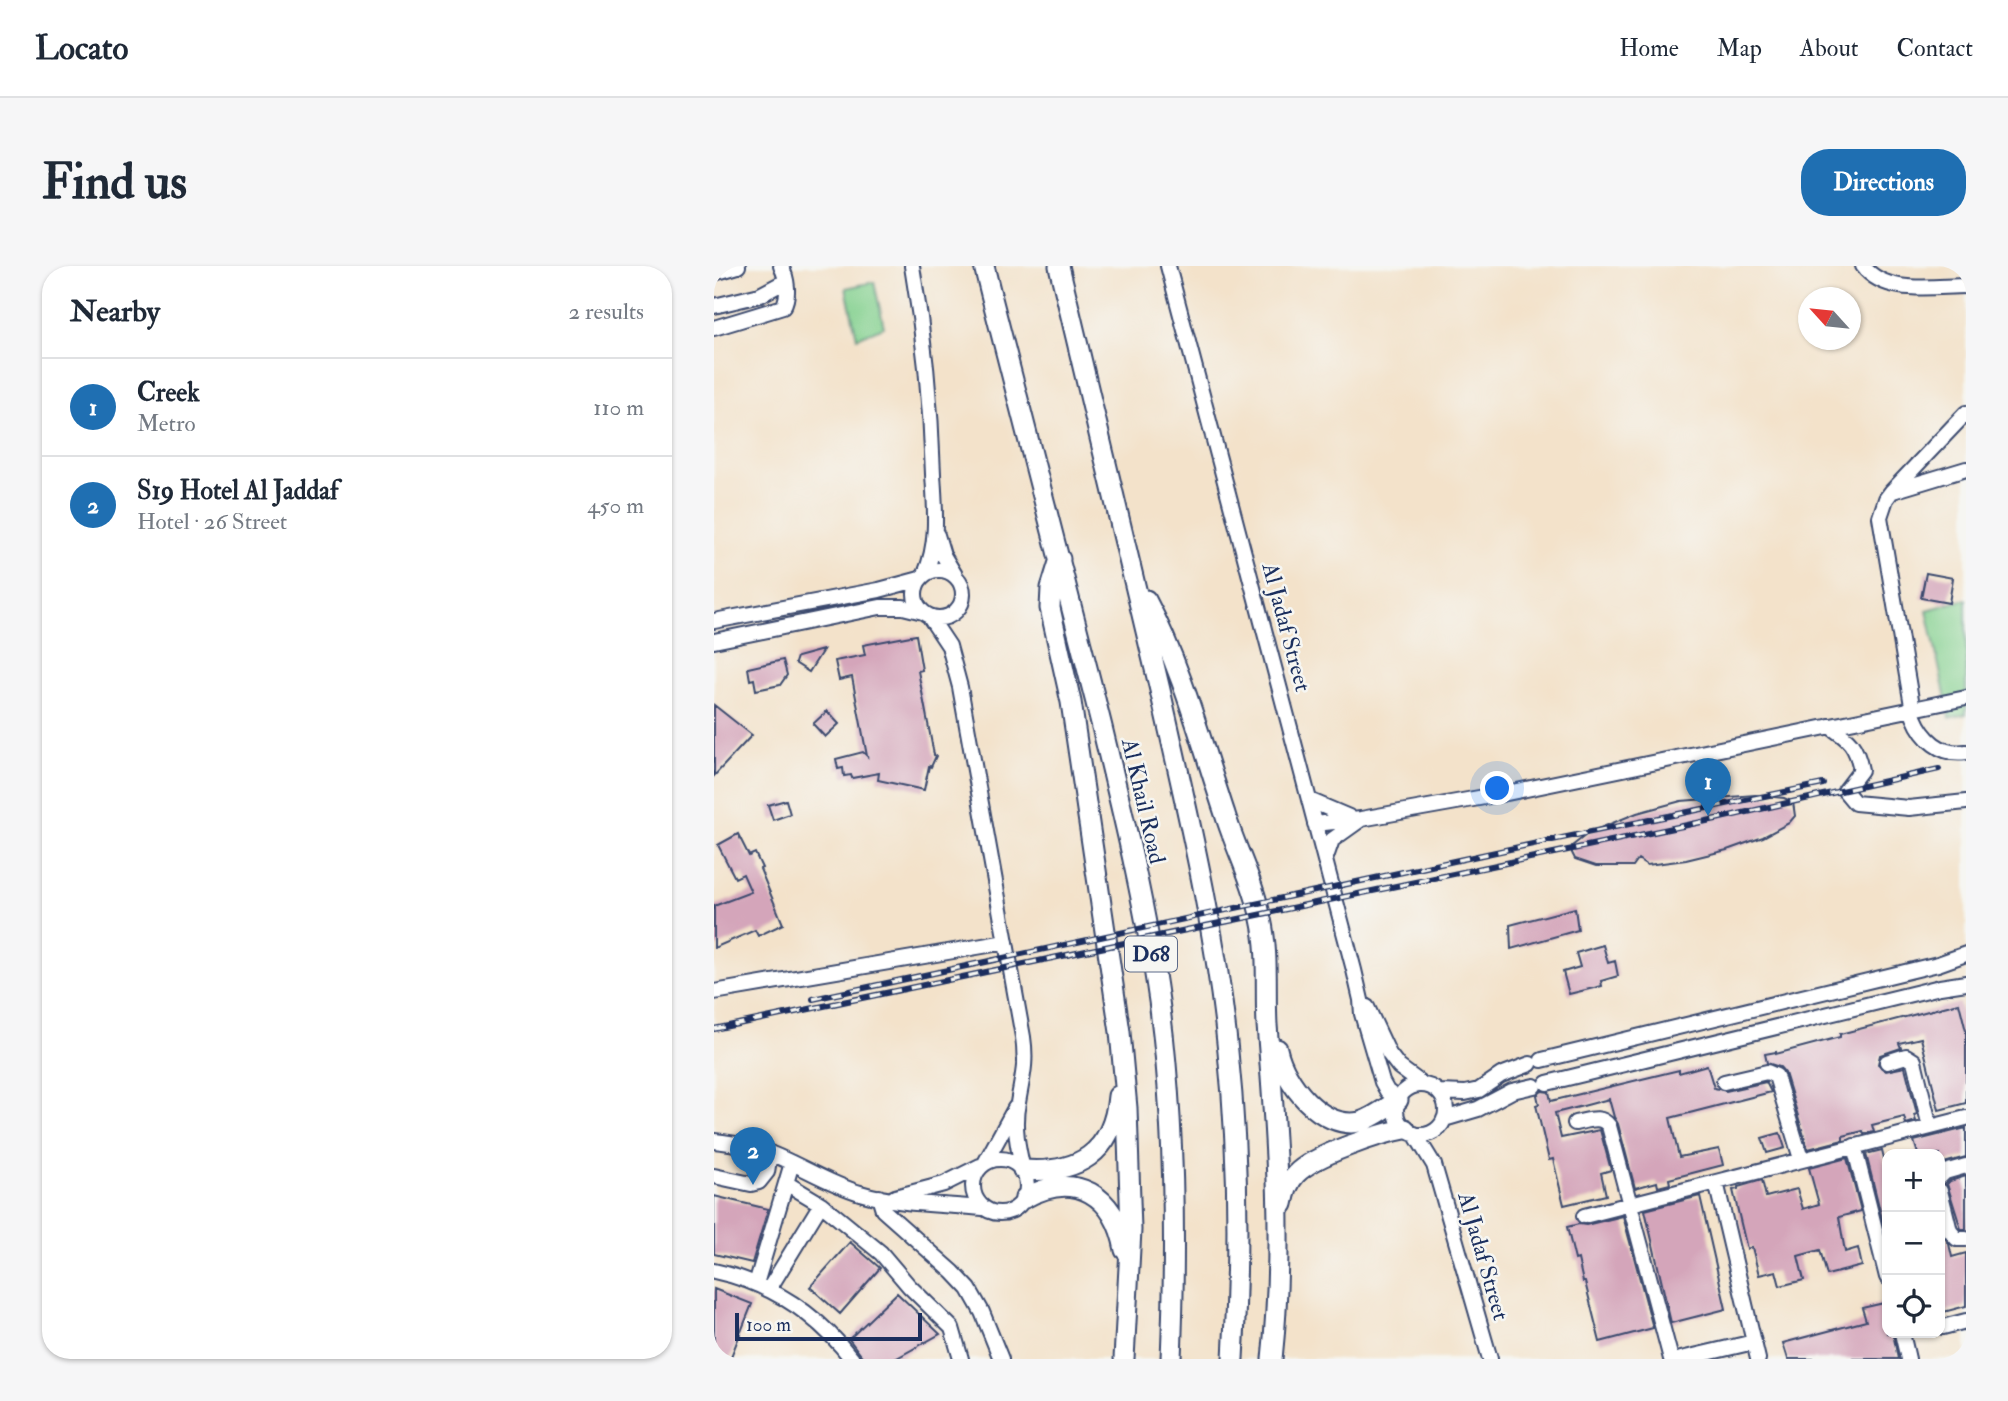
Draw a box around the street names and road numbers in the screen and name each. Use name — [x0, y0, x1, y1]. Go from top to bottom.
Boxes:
street label: Al Jadaf Street — [1255, 559, 1318, 695]
street label: Al Khail Road — [1115, 735, 1172, 867]
road number: D68 — [1125, 936, 1177, 972]
street label: Al Jadaf Street — [1451, 1188, 1516, 1324]

